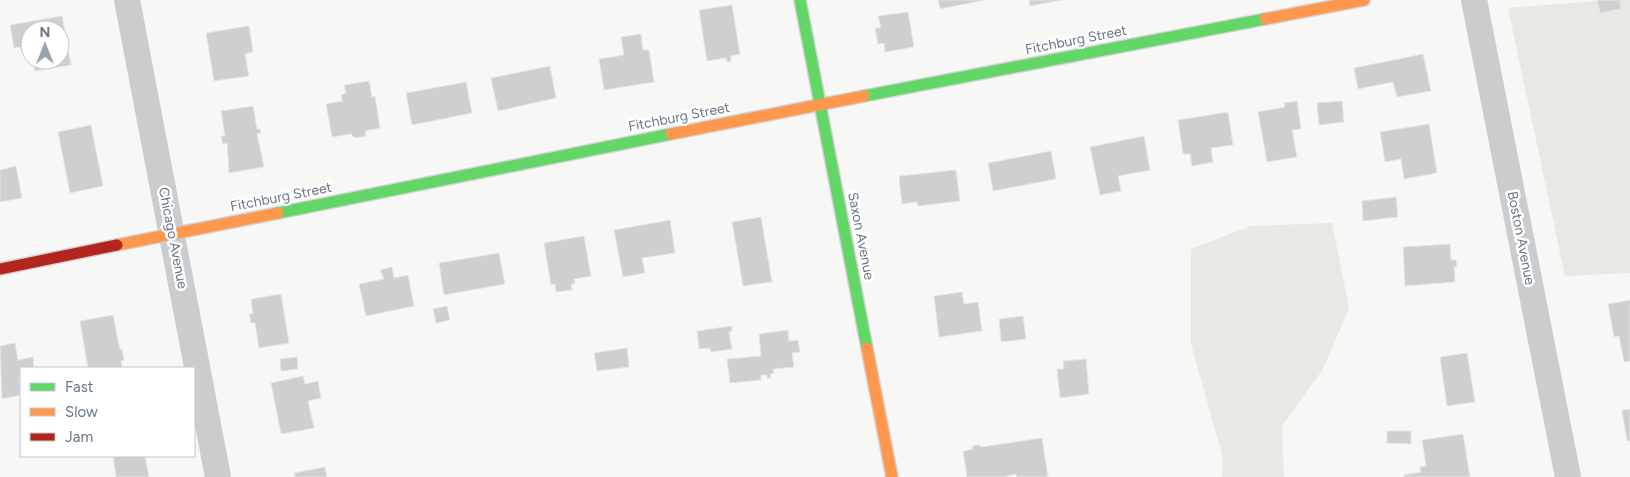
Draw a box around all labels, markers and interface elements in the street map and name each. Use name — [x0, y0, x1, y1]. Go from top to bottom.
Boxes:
north arrow — [20, 20, 70, 70]
street label: Fitchburg Street — [1024, 22, 1128, 58]
text: N — [40, 24, 50, 41]
street label: Fitchburg Street — [627, 99, 731, 135]
street label: Fitchburg Street — [229, 179, 333, 215]
street label: Chicago Avenue — [155, 186, 191, 291]
street label: Boston Avenue — [1504, 190, 1538, 287]
street label: Saxon Avenue — [844, 191, 878, 282]
legend — [20, 367, 195, 457]
text: Fast — [65, 378, 94, 396]
text: Slow — [65, 403, 98, 421]
text: Jam — [65, 428, 93, 446]

